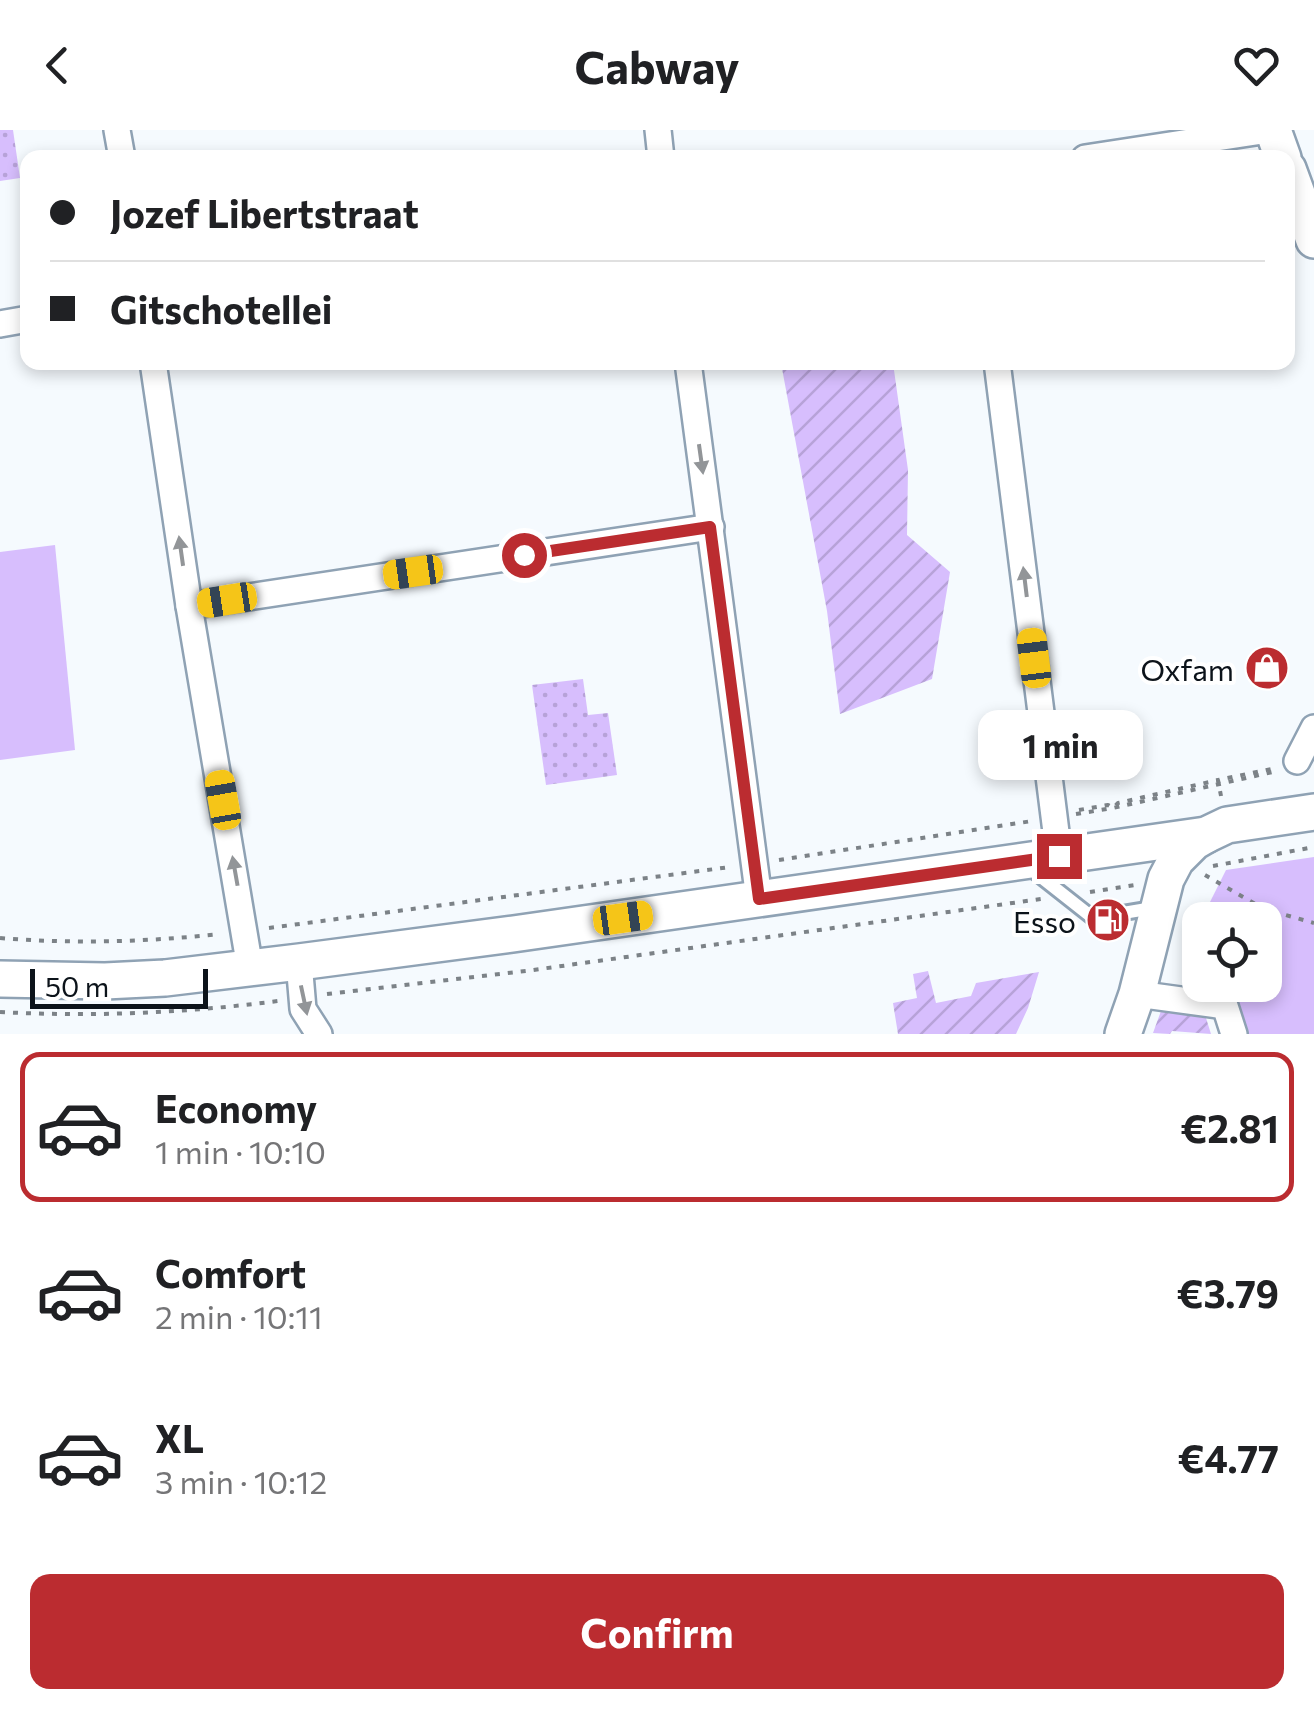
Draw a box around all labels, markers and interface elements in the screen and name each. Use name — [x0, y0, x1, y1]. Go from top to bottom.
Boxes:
icon: back — [30, 38, 85, 93]
text: Cabway — [574, 38, 740, 93]
icon: heart — [1229, 38, 1284, 93]
text: Jozef Libertstraat — [110, 189, 419, 236]
text: Gitschotellei — [110, 285, 332, 332]
one-way arrow — [694, 444, 710, 475]
route start — [502, 533, 547, 578]
one-way arrow — [173, 535, 189, 566]
car — [381, 553, 445, 591]
one-way arrow — [1017, 566, 1033, 598]
car — [195, 580, 259, 620]
car — [1015, 626, 1053, 690]
shop icon: Oxfam — [1244, 645, 1290, 691]
place label: Oxfam — [1140, 650, 1234, 687]
callout: 1 min — [976, 711, 1142, 781]
text: 1 min — [1023, 725, 1098, 765]
car — [203, 768, 243, 832]
route end — [1037, 834, 1082, 879]
one-way arrow — [227, 855, 242, 887]
fuel station icon: Esso — [1085, 897, 1131, 943]
car — [591, 899, 655, 937]
place label: Esso — [1013, 902, 1076, 939]
map controls — [1182, 902, 1282, 1002]
button: locate — [1182, 902, 1282, 1002]
scale bar — [30, 964, 208, 1008]
text: 50 m — [45, 969, 109, 1003]
one-way arrow — [297, 984, 313, 1015]
icon: car — [35, 1082, 125, 1172]
text: Economy — [155, 1084, 317, 1131]
text: €2.81 — [1180, 1104, 1279, 1151]
text: 1 min · 10:10 — [155, 1131, 326, 1171]
icon: car — [35, 1247, 125, 1337]
text: Comfort — [155, 1249, 306, 1296]
text: €3.79 — [1177, 1269, 1279, 1316]
text: 2 min · 10:11 — [155, 1296, 323, 1336]
icon: car — [35, 1412, 125, 1502]
text: XL — [155, 1414, 204, 1461]
text: €4.77 — [1178, 1434, 1279, 1481]
text: 3 min · 10:12 — [155, 1461, 327, 1501]
button: Confirm — [30, 1574, 1284, 1689]

